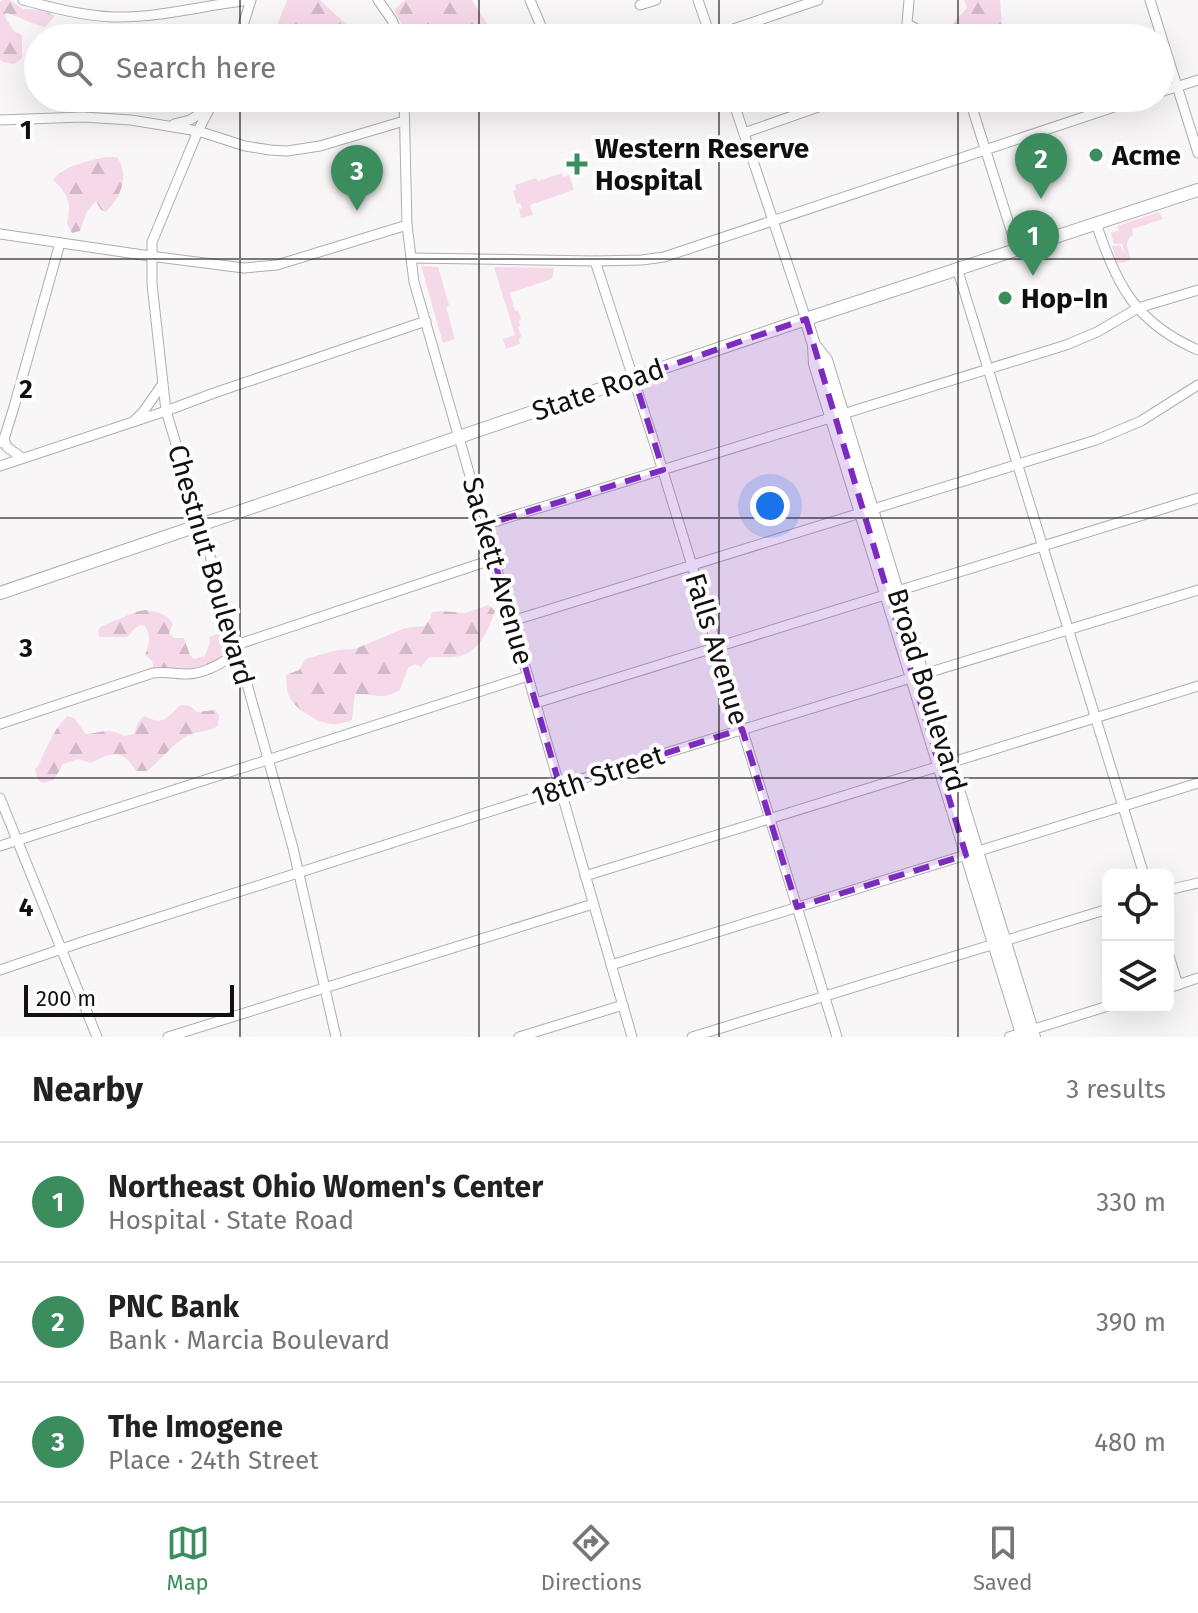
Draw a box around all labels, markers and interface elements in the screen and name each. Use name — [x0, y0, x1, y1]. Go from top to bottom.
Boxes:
search box — [24, 24, 1174, 112]
icon: search — [52, 46, 96, 90]
text: Search here — [116, 50, 276, 86]
text: 1 — [20, 115, 32, 146]
place label: Western Reserve Hospital — [595, 132, 809, 197]
pin: 2 — [1015, 133, 1067, 199]
place label: Acme — [1111, 139, 1181, 172]
pin: 3 — [331, 145, 383, 211]
marker: Acme — [1087, 146, 1105, 164]
marker: Western Reserve Hospital — [566, 153, 588, 175]
pin: 1 — [1007, 210, 1059, 276]
place label: Hop-In — [1021, 282, 1108, 315]
marker: Hop-In — [996, 289, 1014, 307]
street label: State Road — [528, 352, 668, 428]
text: 2 — [19, 374, 33, 405]
street label: Chestnut Boulevard — [161, 441, 261, 689]
street label: Sackett Avenue — [455, 473, 541, 669]
your location — [750, 486, 790, 526]
street label: Falls Avenue — [678, 569, 756, 729]
street label: Broad Boulevard — [880, 584, 974, 796]
text: 3 — [18, 633, 33, 664]
street label: 18th Street — [528, 738, 669, 814]
map controls — [1102, 869, 1174, 1013]
button: locate — [1102, 869, 1174, 941]
text: 4 — [19, 892, 34, 923]
button: layers — [1102, 941, 1174, 1013]
scale bar — [24, 981, 234, 1017]
text: 200 m — [36, 985, 96, 1012]
text: Nearby — [32, 1069, 143, 1110]
text: 3 results — [1066, 1074, 1166, 1105]
text: Northeast Ohio Women's Center — [108, 1169, 543, 1205]
text: 1 — [52, 1187, 64, 1218]
text: 330 m — [1096, 1187, 1166, 1218]
text: Hospital · State Road — [108, 1205, 354, 1236]
text: PNC Bank — [108, 1289, 239, 1325]
text: 2 — [51, 1307, 65, 1338]
text: 390 m — [1096, 1307, 1166, 1338]
text: Bank · Marcia Boulevard — [108, 1325, 390, 1356]
text: The Imogene — [108, 1409, 283, 1445]
text: 3 — [51, 1427, 65, 1458]
text: 480 m — [1094, 1427, 1166, 1458]
text: Place · 24th Street — [108, 1445, 319, 1476]
tab: Map — [166, 1521, 210, 1596]
tab: Directions — [541, 1521, 642, 1596]
tab: Saved — [973, 1521, 1032, 1596]

